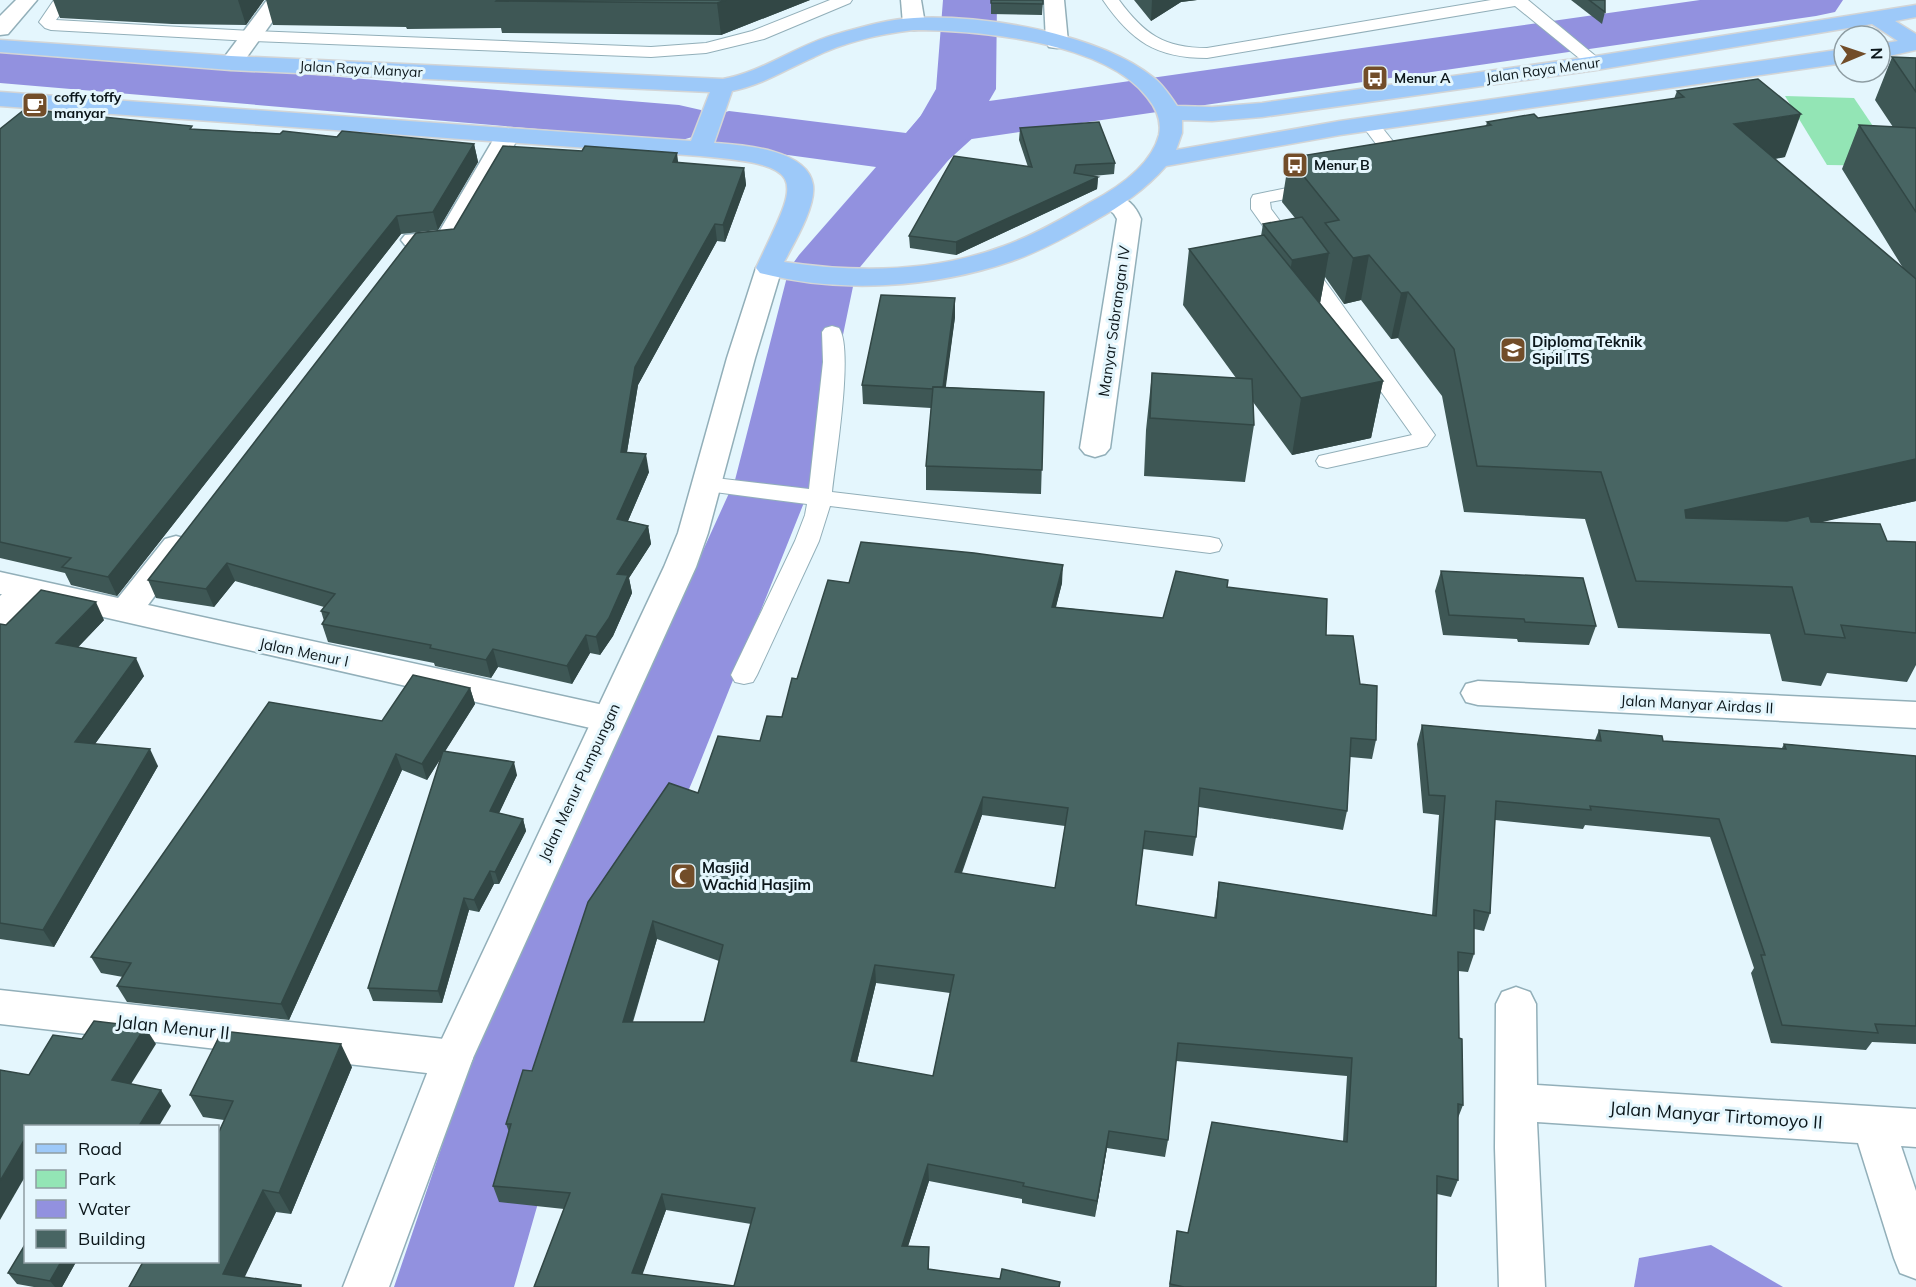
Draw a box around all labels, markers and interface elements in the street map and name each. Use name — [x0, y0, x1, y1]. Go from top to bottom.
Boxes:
north arrow — [1832, 24, 1892, 84]
text: N — [1867, 47, 1887, 60]
street label: Jalan Raya Menur — [1485, 53, 1602, 87]
street label: Jalan Raya Manyar — [299, 57, 424, 81]
bus stop icon: Menur A — [1360, 63, 1390, 93]
place label: Menur A — [1394, 69, 1451, 87]
place label: coffy toffy manyar — [54, 88, 122, 122]
cafe icon: coffy toffy manyar — [20, 90, 50, 120]
bus stop icon: Menur B — [1280, 150, 1310, 180]
place label: Menur B — [1314, 156, 1370, 174]
street label: Manyar Sabrangan IV — [1094, 244, 1134, 398]
place label: Diploma Teknik Sipil ITS — [1532, 332, 1643, 368]
school or university icon: Diploma Teknik Sipil ITS — [1498, 335, 1528, 365]
street label: Jalan Menur I — [258, 633, 350, 671]
street label: Jalan Manyar Airdas II — [1620, 691, 1774, 717]
street label: Jalan Menur Pumpungan — [534, 700, 624, 864]
place label: Masjid Wachid Hasjim — [702, 858, 811, 894]
mosque icon: Masjid Wachid Hasjim — [668, 861, 698, 891]
street label: Jalan Menur II — [115, 1010, 231, 1044]
street label: Jalan Manyar Tirtomoyo II — [1609, 1096, 1823, 1134]
legend — [24, 1125, 219, 1263]
text: Road — [78, 1137, 122, 1160]
text: Park — [78, 1167, 117, 1190]
text: Water — [78, 1197, 131, 1220]
text: Building — [78, 1227, 146, 1250]

